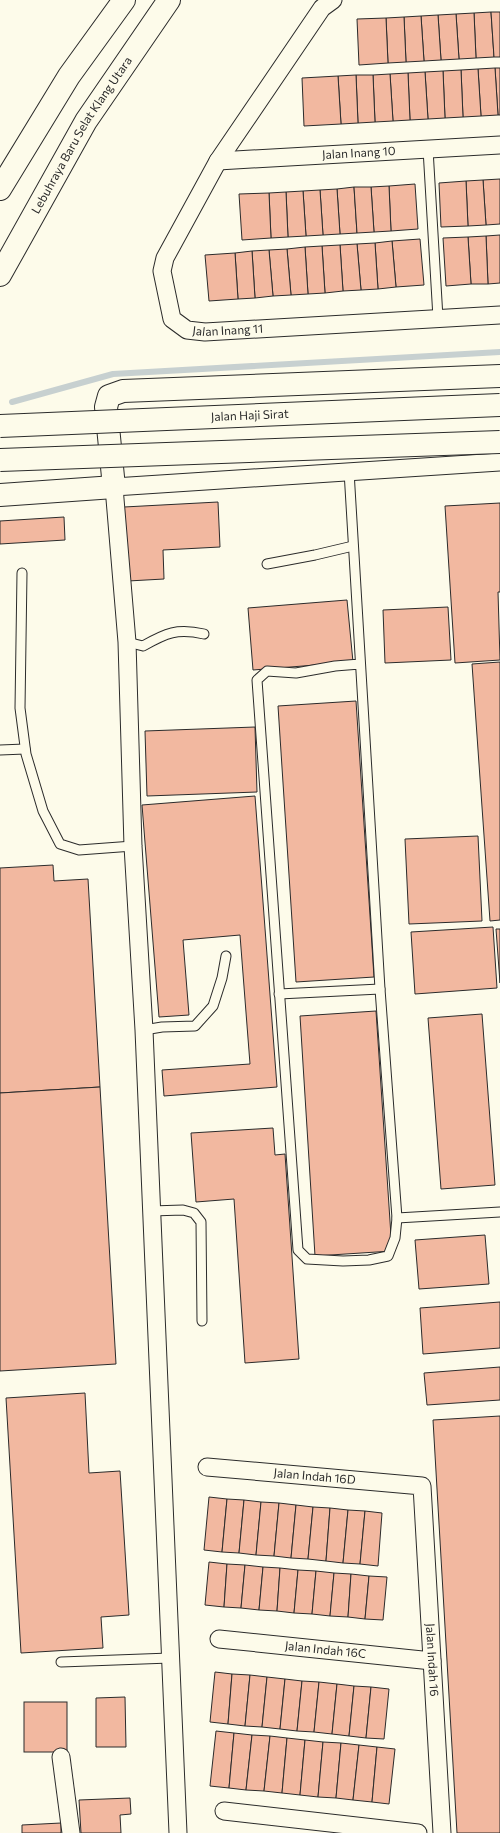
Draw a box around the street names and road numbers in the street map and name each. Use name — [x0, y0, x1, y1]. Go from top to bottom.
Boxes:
street label: Lebuhraya Baru Selat Klang Utara — [28, 54, 134, 216]
street label: Jalan Inang 10 — [322, 143, 396, 162]
street label: Jalan Inang 11 — [192, 321, 263, 338]
street label: Jalan Haji Sirat — [210, 406, 289, 424]
street label: Jalan Indah 16D — [273, 1465, 356, 1486]
street label: Jalan Indah 16 — [423, 1623, 442, 1697]
street label: Jalan Indah 16C — [284, 1638, 367, 1660]

